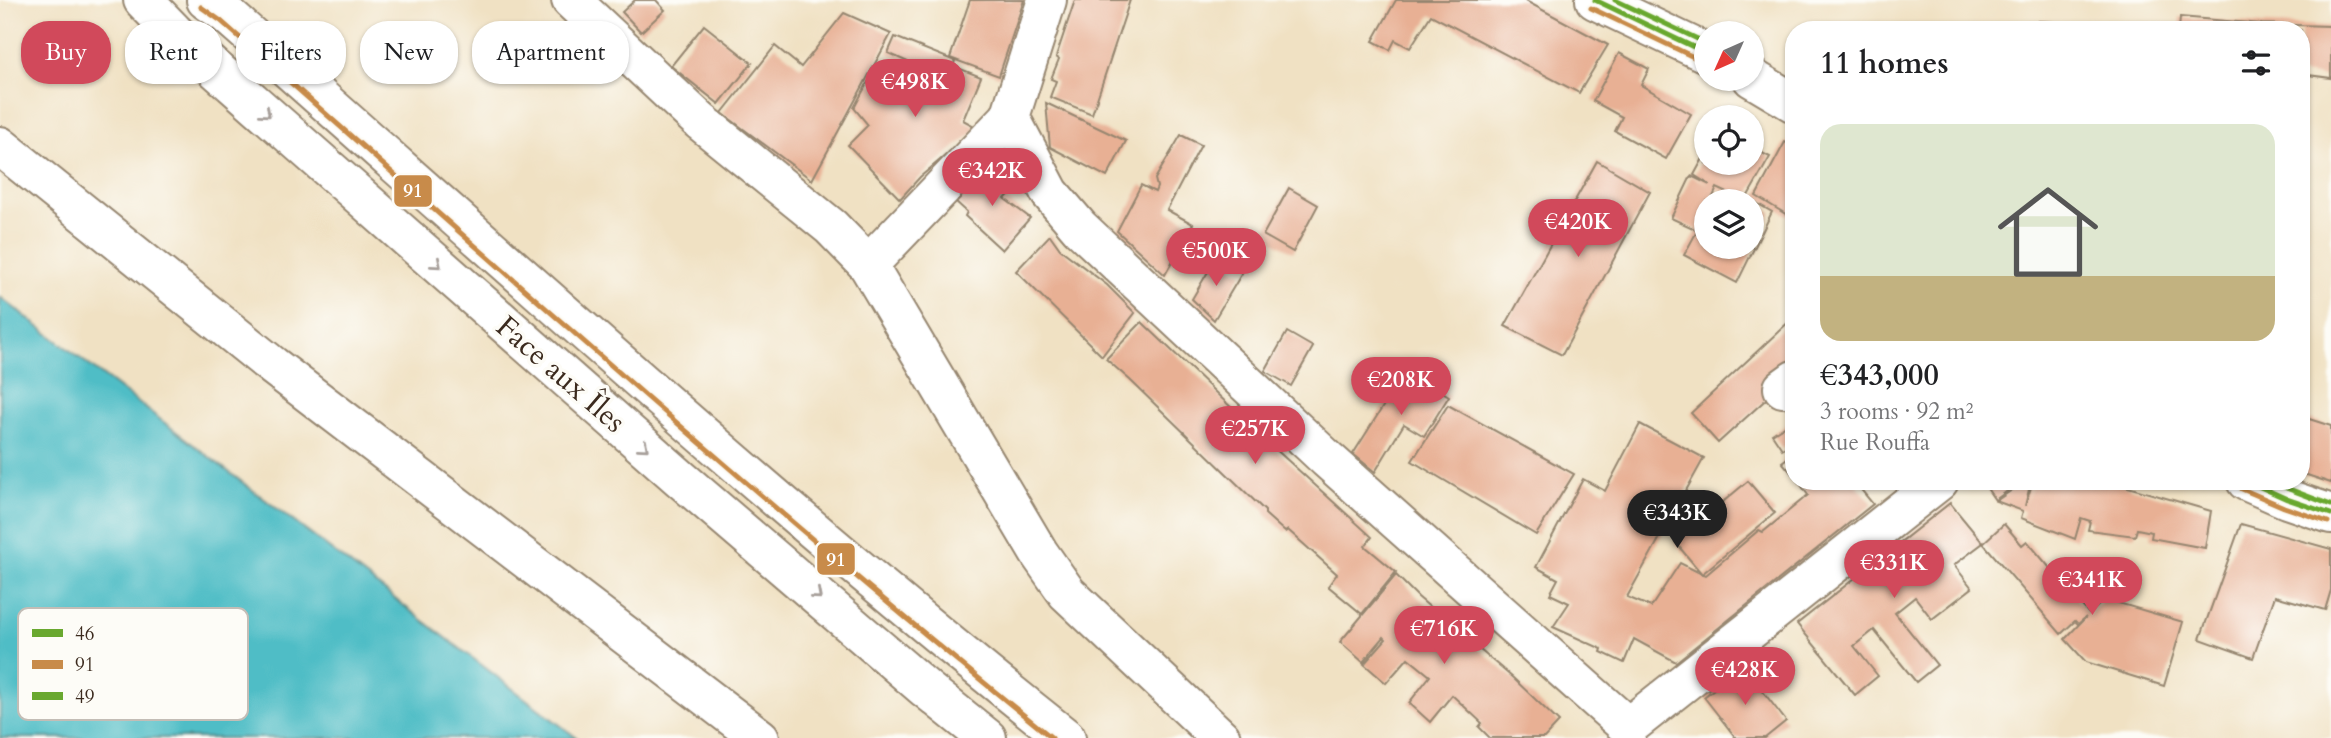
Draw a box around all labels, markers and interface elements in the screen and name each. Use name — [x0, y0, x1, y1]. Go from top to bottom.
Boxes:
chip: Buy — [21, 21, 111, 84]
chip: Rent — [125, 21, 222, 84]
chip: Filters — [236, 21, 346, 84]
chip: New — [360, 21, 458, 84]
chip: Apartment — [472, 21, 629, 84]
north arrow — [1694, 21, 1764, 91]
map controls — [1694, 21, 1764, 259]
text: 11 homes — [1820, 43, 1949, 84]
icon: filters — [2237, 44, 2275, 82]
pin: €498K — [866, 60, 964, 119]
text: €498K — [881, 66, 949, 97]
one-way arrow — [258, 105, 271, 117]
button: locate — [1694, 105, 1764, 175]
pin: €342K — [943, 148, 1041, 208]
text: €342K — [958, 155, 1026, 186]
icon: home — [1985, 169, 2111, 295]
line badge: 91 — [393, 174, 433, 208]
text: 91 — [403, 178, 423, 204]
button: layers — [1694, 189, 1764, 259]
pin: €420K — [1529, 200, 1627, 259]
text: €420K — [1544, 206, 1612, 237]
pin: €500K — [1167, 229, 1265, 288]
text: €500K — [1182, 235, 1250, 266]
one-way arrow — [429, 256, 442, 268]
street label: Face aux Îles — [487, 307, 634, 442]
text: €343,000 — [1820, 355, 1939, 396]
pin: €208K — [1352, 358, 1450, 417]
text: €208K — [1367, 364, 1435, 395]
text: 3 rooms · 92 m² — [1820, 396, 1973, 427]
pin: €257K — [1206, 406, 1304, 466]
text: €257K — [1221, 413, 1289, 444]
text: Rue Rouffa — [1820, 427, 1930, 458]
one-way arrow — [636, 439, 649, 451]
pin: €343K — [1628, 490, 1726, 550]
text: €343K — [1643, 497, 1711, 528]
pin: €331K — [1845, 540, 1943, 600]
line badge: 91 — [816, 542, 856, 576]
text: 91 — [826, 547, 846, 573]
text: €331K — [1860, 547, 1928, 578]
pin: €341K — [2043, 558, 2141, 617]
text: €341K — [2058, 564, 2126, 595]
one-way arrow — [808, 587, 821, 599]
pin: €716K — [1395, 606, 1493, 666]
legend — [18, 608, 248, 720]
text: €716K — [1410, 613, 1478, 644]
text: 46 — [75, 621, 94, 647]
pin: €428K — [1696, 648, 1794, 707]
text: 91 — [75, 652, 94, 678]
text: €428K — [1711, 654, 1779, 685]
text: 49 — [75, 684, 95, 710]

